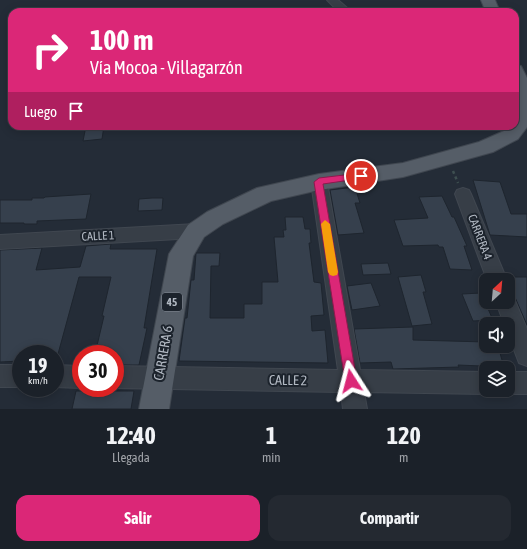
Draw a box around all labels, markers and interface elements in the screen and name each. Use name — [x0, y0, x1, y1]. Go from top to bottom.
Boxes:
icon: right — [24, 24, 76, 76]
text: 100 m — [90, 24, 153, 56]
text: Vía Mocoa - Villagarzón — [90, 57, 243, 78]
icon: arrive — [65, 100, 87, 122]
text: Luego — [24, 103, 57, 120]
pin — [344, 159, 378, 193]
icon: arrive — [350, 165, 372, 187]
street label: CARRERA 4 — [465, 212, 495, 262]
street label: CALLE 1 — [81, 228, 115, 244]
north arrow — [479, 273, 515, 309]
map controls — [479, 273, 515, 397]
road number: 45 — [162, 293, 182, 311]
button: sound — [479, 317, 515, 353]
street label: CARRERA 6 — [150, 324, 176, 382]
speed limit sign: 30 — [72, 345, 124, 397]
text: 19 — [29, 354, 47, 377]
position arrow — [330, 360, 372, 402]
button: layers — [479, 361, 515, 397]
street label: CALLE 2 — [269, 372, 307, 388]
text: km/h — [28, 375, 48, 386]
text: 12:40 — [106, 422, 156, 449]
text: 1 — [266, 422, 277, 449]
text: 120 — [387, 422, 421, 449]
text: Llegada — [112, 450, 150, 465]
text: min — [262, 450, 281, 465]
text: m — [399, 450, 408, 465]
button: Salir — [16, 495, 260, 541]
button: Compartir — [268, 495, 511, 541]

